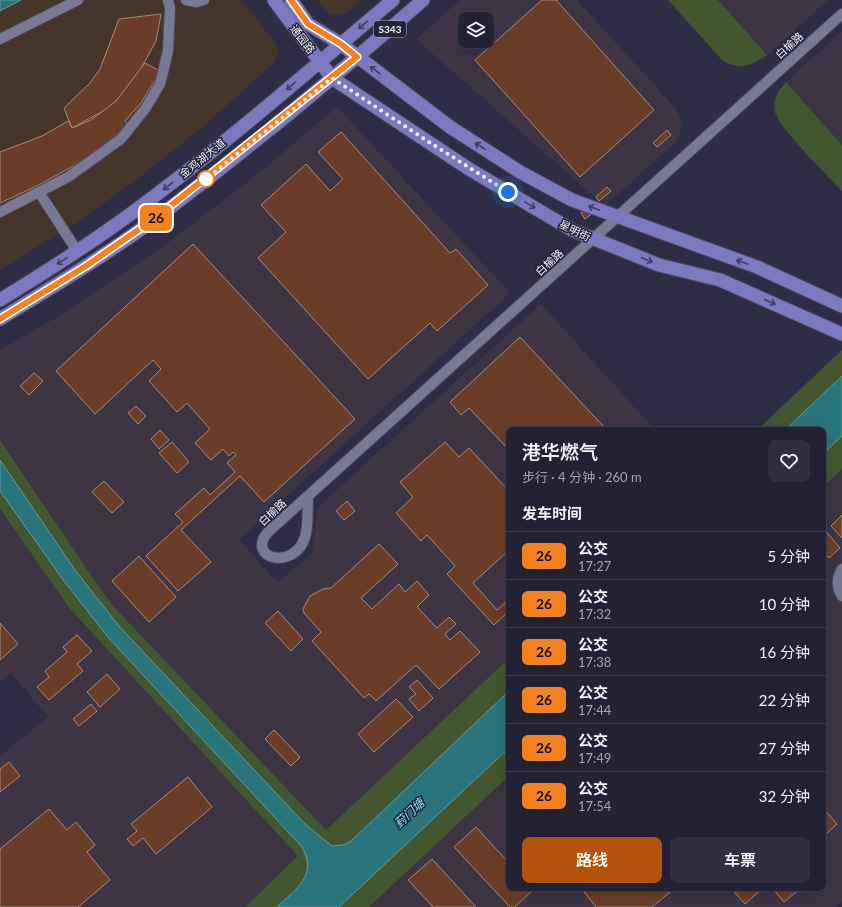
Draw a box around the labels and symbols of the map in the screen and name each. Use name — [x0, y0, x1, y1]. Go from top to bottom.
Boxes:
one-way arrow — [358, 21, 368, 30]
road number: S343 — [374, 21, 406, 37]
street label: 通园路 — [288, 22, 318, 56]
street label: 白榆路 — [772, 29, 806, 61]
one-way arrow — [369, 66, 380, 75]
one-way arrow — [285, 82, 296, 91]
street label: 金鸡湖大道 — [177, 136, 227, 180]
one-way arrow — [475, 142, 486, 150]
unlabelled marker — [197, 170, 215, 188]
one-way arrow — [162, 181, 173, 190]
your location — [498, 182, 518, 202]
one-way arrow — [524, 201, 535, 209]
one-way arrow — [588, 204, 600, 212]
line badge: 26 — [138, 205, 174, 231]
street label: 星明街 — [557, 217, 593, 243]
street label: 白榆路 — [532, 246, 566, 278]
one-way arrow — [57, 257, 68, 265]
one-way arrow — [641, 257, 653, 264]
one-way arrow — [737, 258, 749, 266]
one-way arrow — [763, 299, 775, 306]
street label: 白榆路 — [255, 496, 289, 528]
water label: 葑门塘 — [391, 794, 429, 831]

